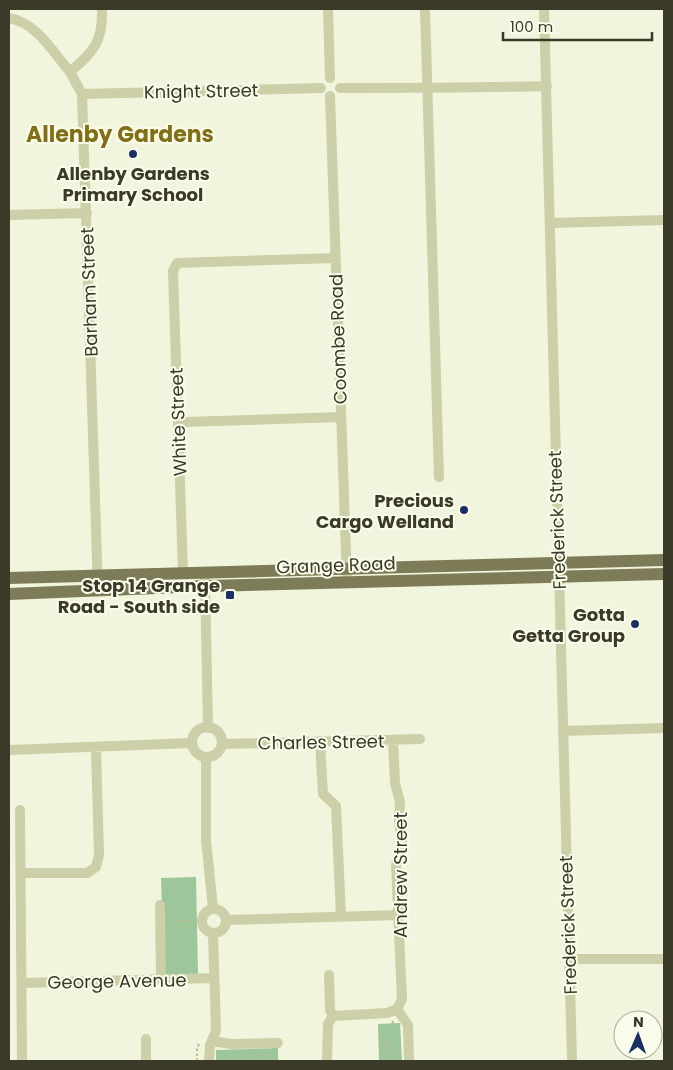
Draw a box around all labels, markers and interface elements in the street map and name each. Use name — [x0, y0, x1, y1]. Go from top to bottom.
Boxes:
scale bar — [503, 10, 652, 42]
text: 100 m — [510, 16, 553, 37]
street label: Knight Street — [144, 78, 258, 104]
district label: Allenby Gardens — [26, 119, 214, 150]
marker: Allenby Gardens Primary School — [127, 148, 139, 160]
place label: Allenby Gardens Primary School — [56, 161, 210, 207]
street label: Barham Street — [74, 227, 104, 357]
street label: Coombe Road — [323, 273, 353, 405]
street label: White Street — [164, 367, 192, 477]
street label: Frederick Street — [542, 450, 572, 590]
place label: Precious Cargo Welland — [316, 488, 454, 534]
marker: Precious Cargo Welland — [458, 504, 470, 516]
street label: Grange Road — [276, 550, 396, 580]
place label: Stop 14 Grange Road - South side — [58, 573, 220, 619]
marker: Stop 14 Grange Road - South side — [224, 589, 236, 601]
place label: Gotta Getta Group — [512, 602, 625, 648]
marker: Gotta Getta Group — [629, 618, 641, 630]
street label: Charles Street — [257, 728, 385, 756]
street label: Andrew Street — [388, 812, 413, 938]
street label: Frederick Street — [553, 855, 583, 995]
street label: George Avenue — [47, 967, 187, 995]
north arrow — [613, 1010, 663, 1060]
text: N — [633, 1012, 644, 1032]

